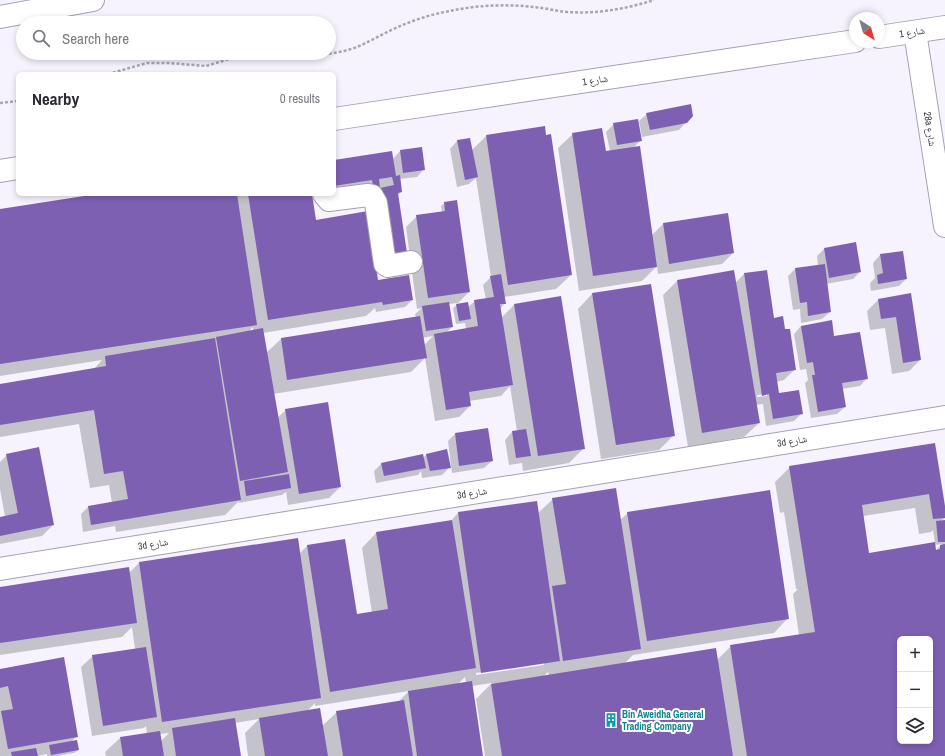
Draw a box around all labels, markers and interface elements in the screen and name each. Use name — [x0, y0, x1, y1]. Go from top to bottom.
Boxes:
north arrow — [849, 12, 885, 48]
search box — [16, 16, 336, 60]
street label: شارع 1 — [898, 23, 926, 40]
icon: search — [30, 27, 52, 49]
text: Search here — [62, 28, 129, 49]
street label: شارع 1 — [581, 71, 609, 88]
text: Nearby — [32, 87, 79, 110]
text: 0 results — [280, 90, 320, 107]
street label: 28a شارع — [921, 111, 939, 148]
street label: 3d شارع — [776, 432, 808, 450]
street label: 3d شارع — [456, 484, 488, 502]
street label: 3d شارع — [137, 535, 169, 553]
map controls — [897, 636, 933, 744]
button: + — [897, 636, 933, 672]
button: − — [897, 672, 933, 708]
place label: Bin Aweidha General Trading Company — [622, 708, 704, 733]
button: layers — [897, 708, 933, 744]
building icon: Bin Aweidha General Trading Company — [603, 712, 619, 728]

